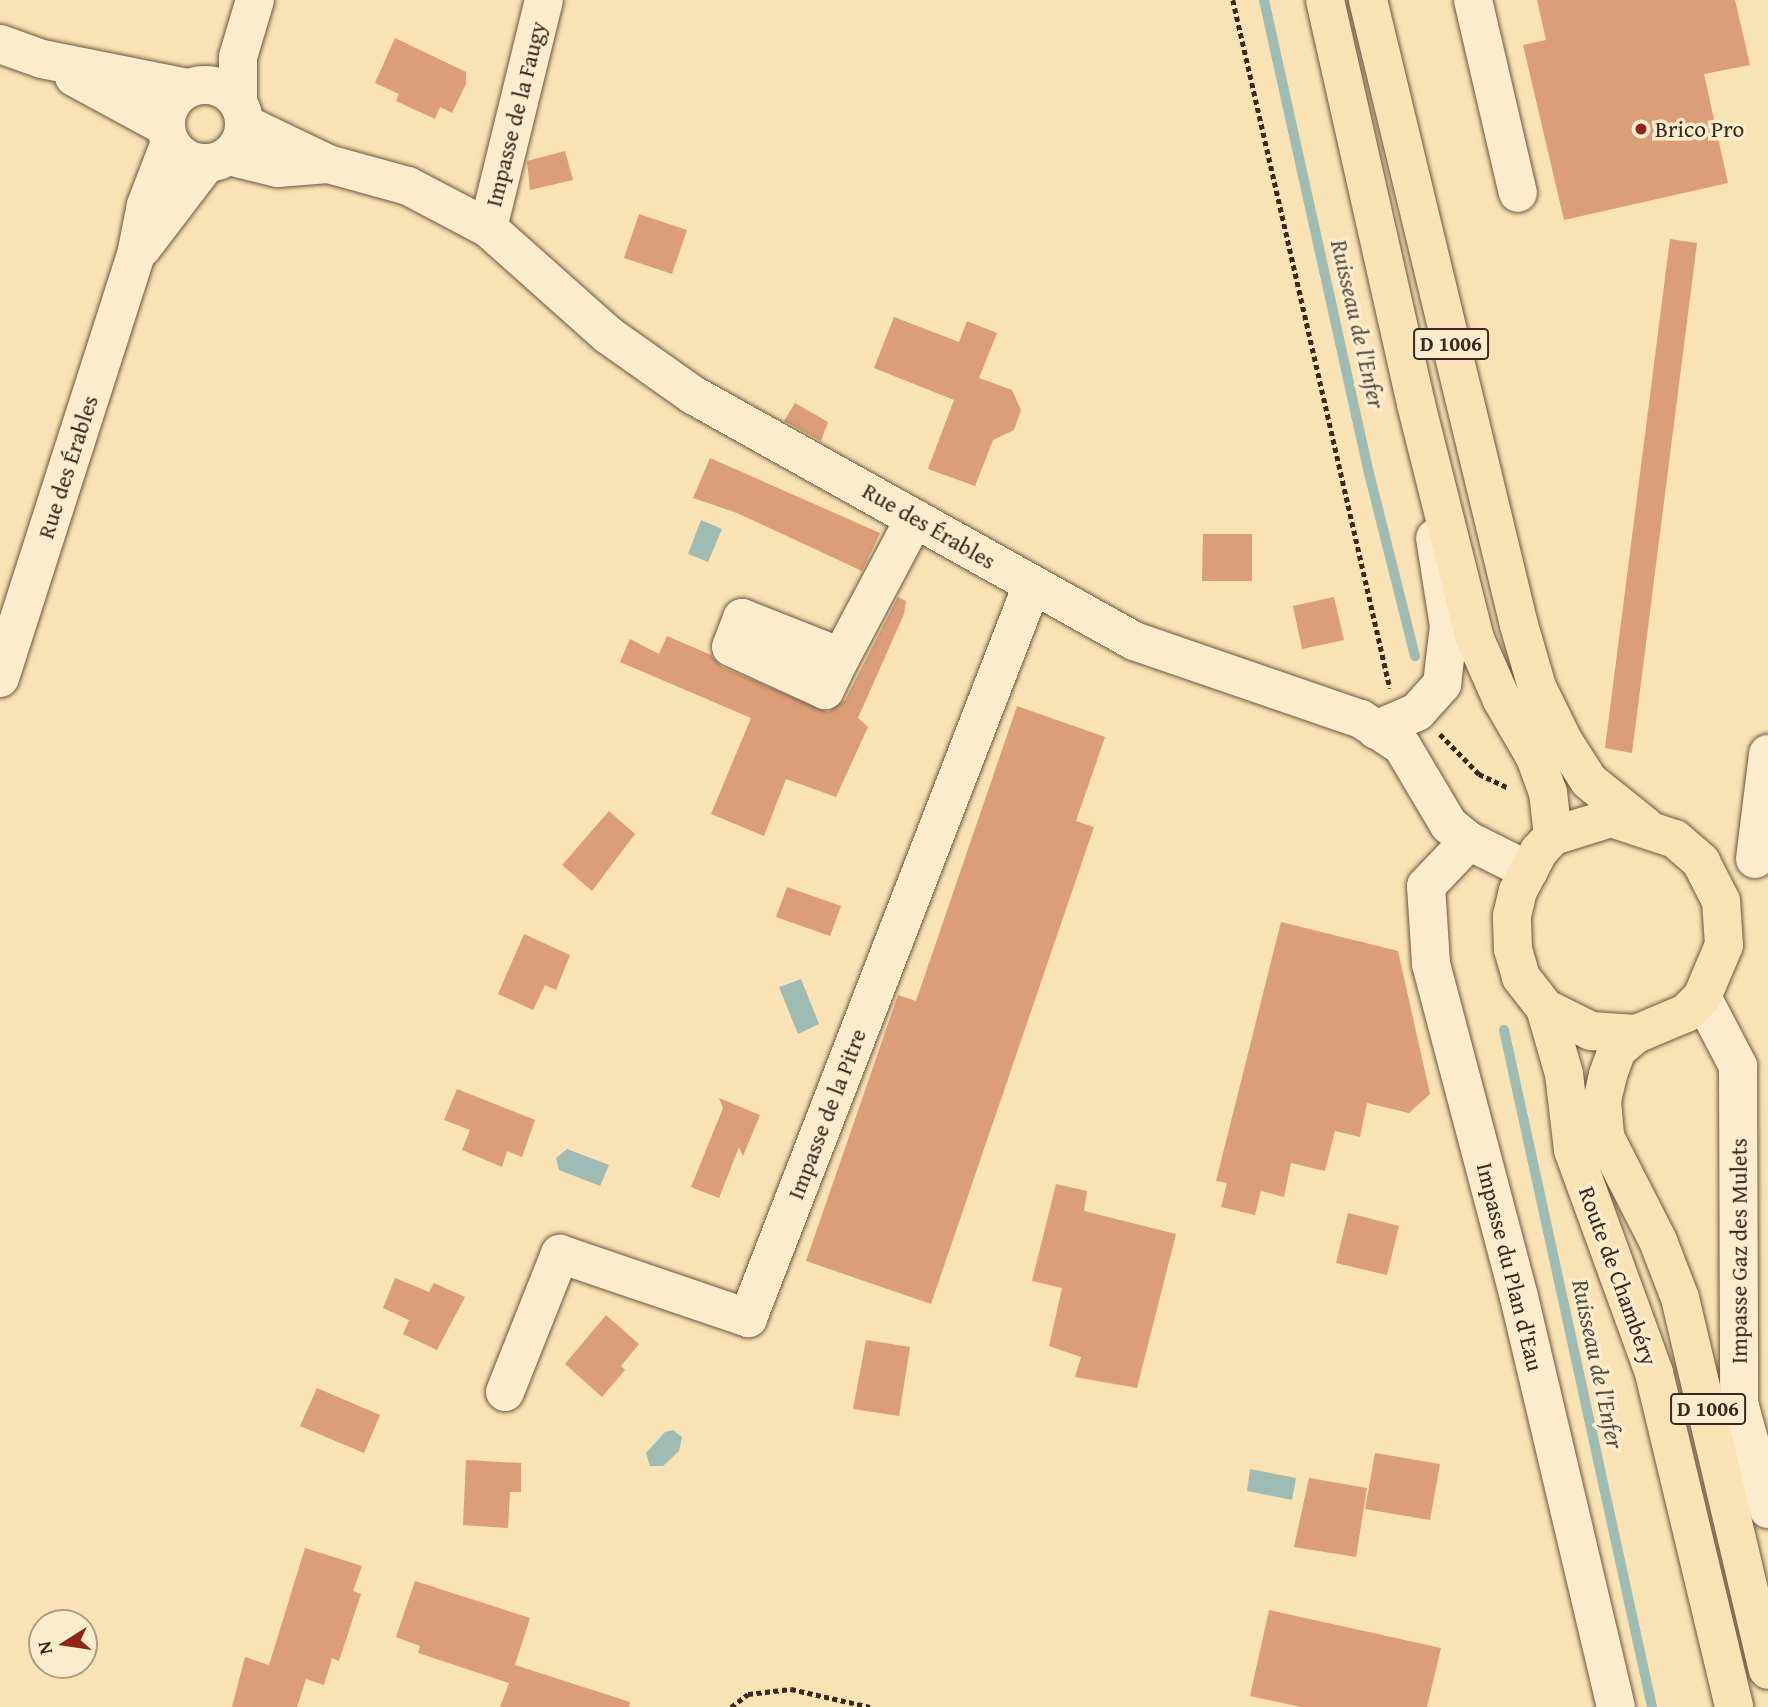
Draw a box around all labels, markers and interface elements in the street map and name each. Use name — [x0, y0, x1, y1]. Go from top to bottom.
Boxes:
street label: Impasse de la Faugy — [480, 18, 552, 210]
place label: Brico Pro — [1655, 115, 1744, 143]
marker: Brico Pro — [1633, 121, 1649, 137]
water label: Ruisseau de l'Enfer — [1325, 237, 1391, 411]
road number: D 1006 — [1412, 326, 1490, 362]
street label: Rue des Érables — [32, 392, 104, 542]
street label: Rue des Érables — [858, 477, 1000, 575]
street label: Impasse de la Pitre — [782, 1025, 872, 1203]
street label: Impasse Gaz des Mulets — [1725, 1138, 1753, 1364]
street label: Impasse du Plan d'Eau — [1471, 1160, 1549, 1374]
street label: Route de Chambéry — [1573, 1183, 1663, 1369]
water label: Ruisseau de l'Enfer — [1566, 1277, 1630, 1451]
road number: D 1006 — [1670, 1392, 1746, 1426]
north arrow — [28, 1609, 98, 1679]
text: N — [29, 1639, 59, 1657]

